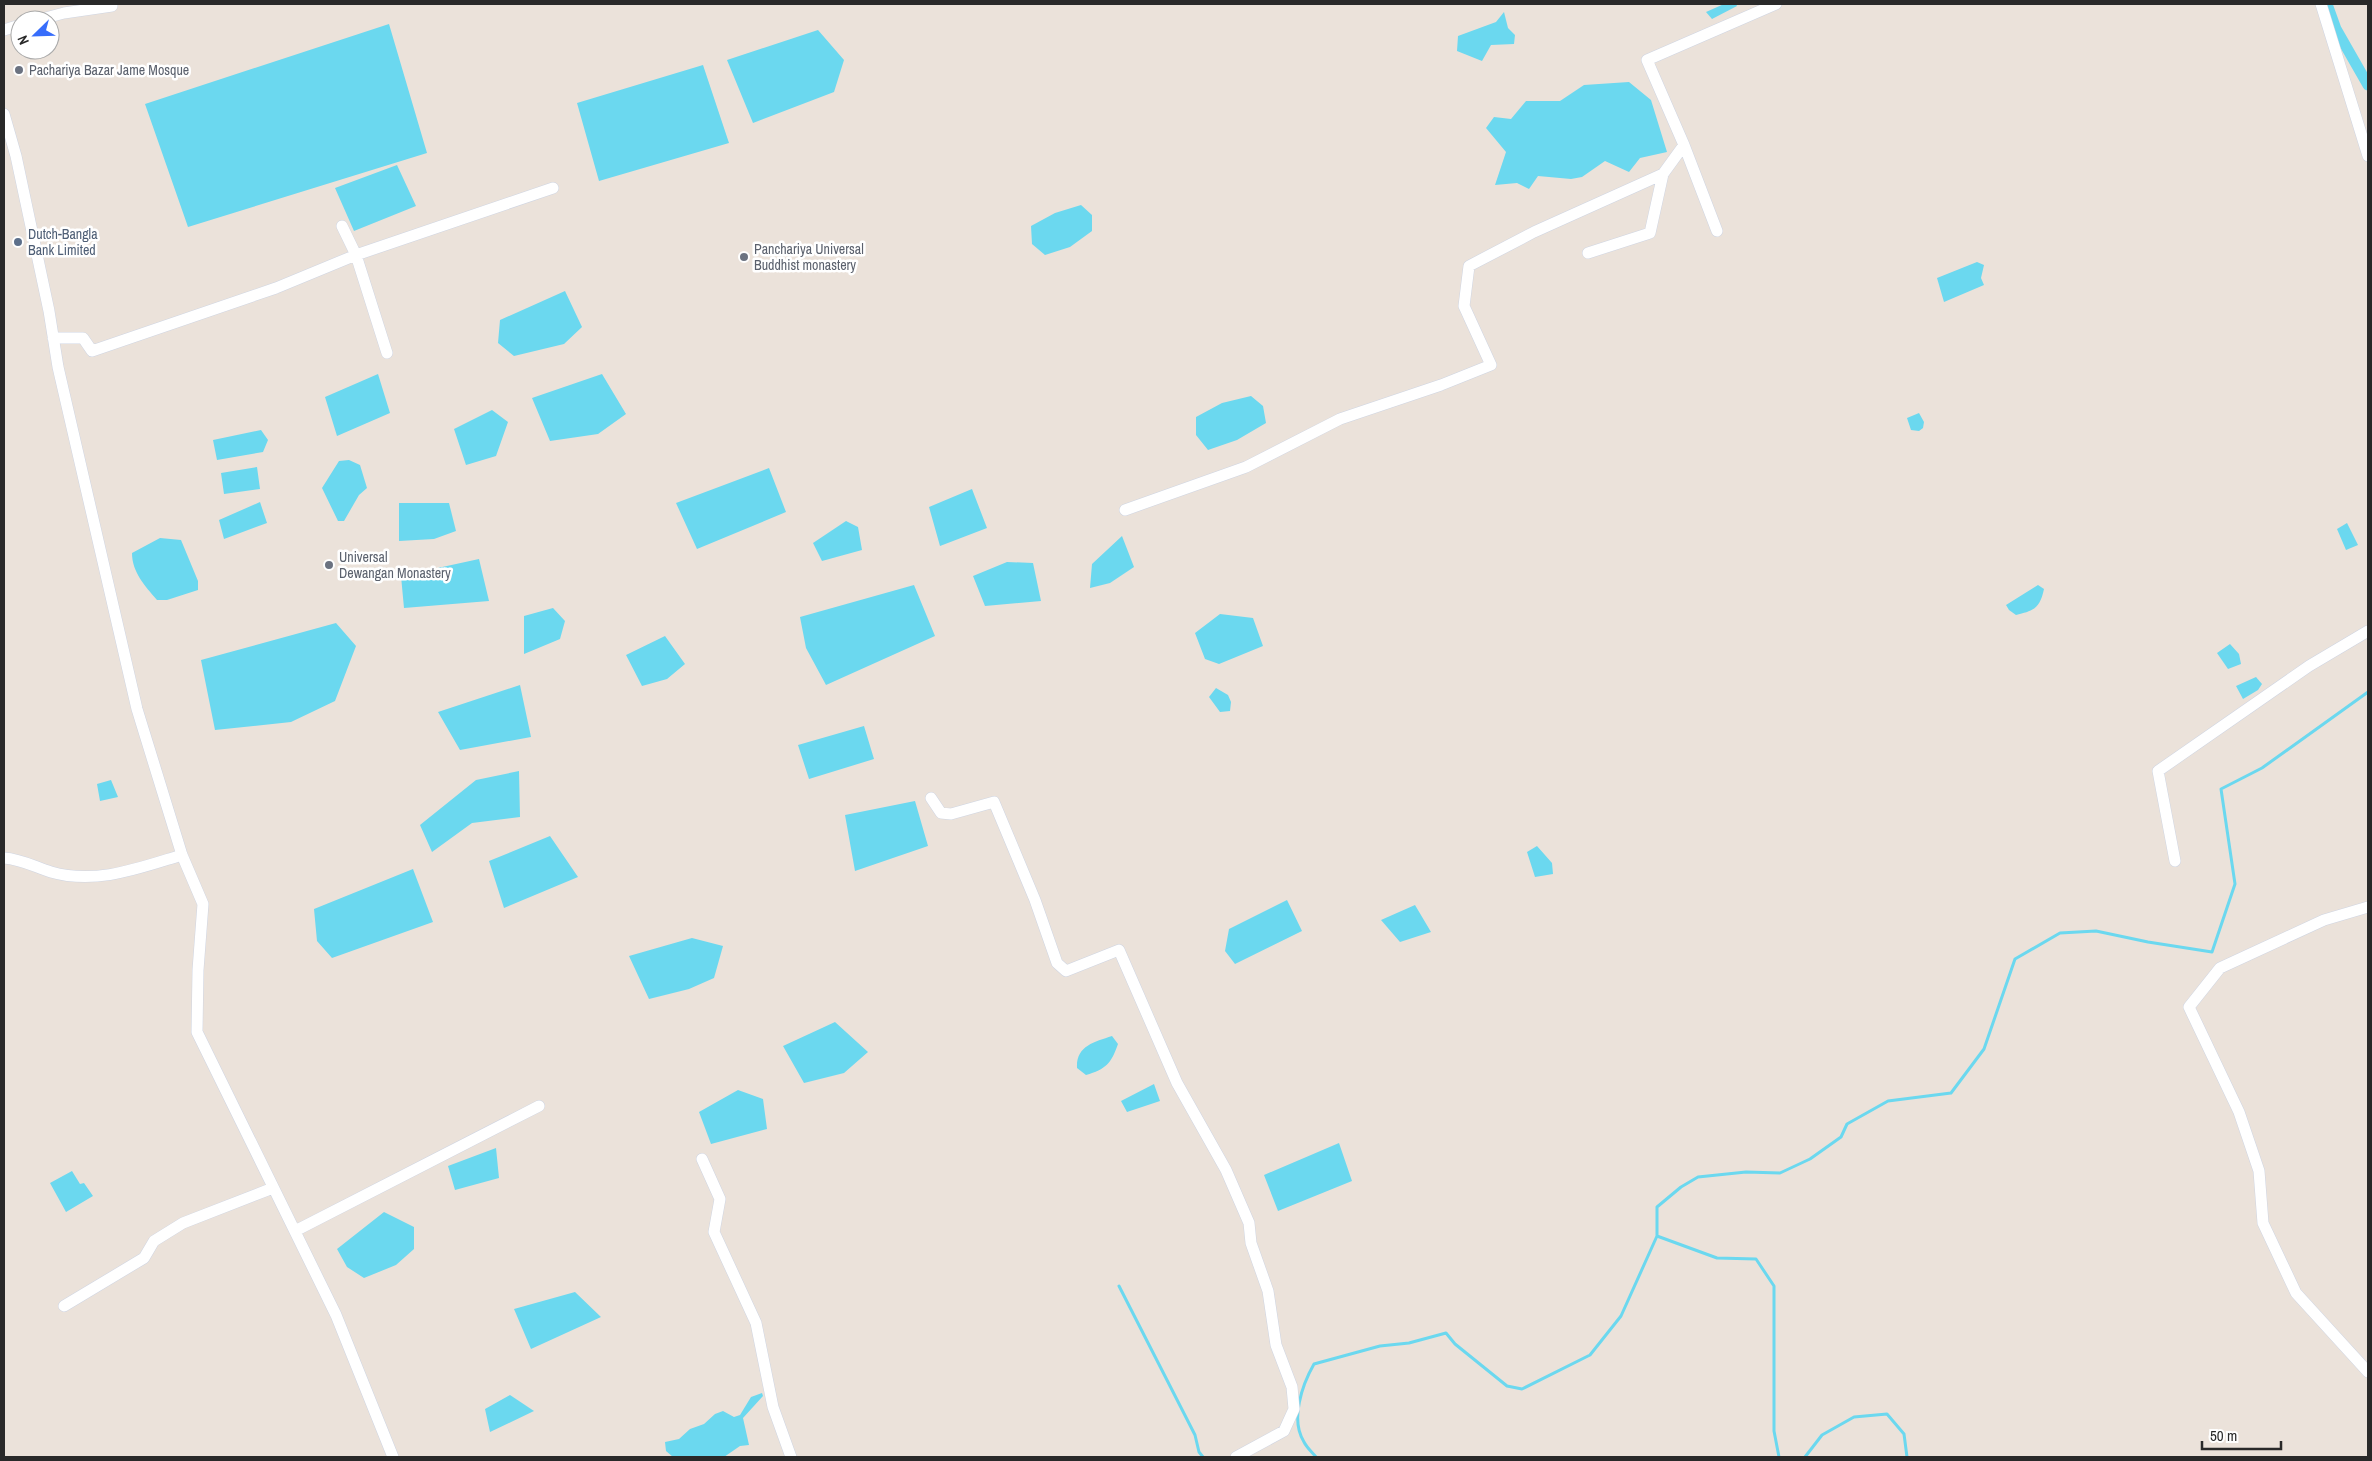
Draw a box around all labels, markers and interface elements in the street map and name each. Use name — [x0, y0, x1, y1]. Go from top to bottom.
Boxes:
north arrow — [10, 10, 60, 60]
text: N — [13, 33, 33, 47]
place label: Pachariya Bazar Jame Mosque — [29, 61, 189, 79]
marker: Pachariya Bazar Jame Mosque — [13, 64, 25, 76]
place label: Dutch-Bangla Bank Limited — [28, 225, 98, 259]
marker: Dutch-Bangla Bank Limited — [12, 236, 24, 248]
place label: Panchariya Universal Buddhist monastery — [754, 240, 864, 274]
marker: Panchariya Universal Buddhist monastery — [738, 251, 750, 263]
place label: Universal Dewangan Monastery — [339, 548, 451, 582]
marker: Universal Dewangan Monastery — [323, 559, 335, 571]
scale bar — [2202, 1418, 2281, 1450]
text: 50 m — [2210, 1425, 2237, 1446]

